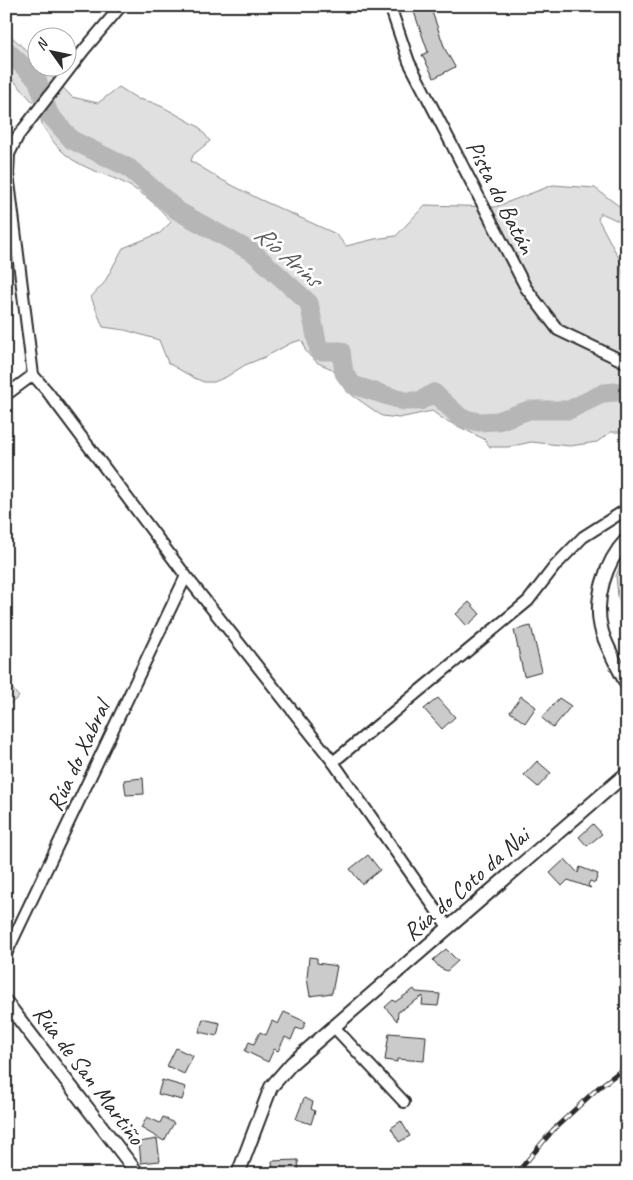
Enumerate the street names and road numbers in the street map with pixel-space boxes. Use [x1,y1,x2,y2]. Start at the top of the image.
street label: Pista do Batán [460,135,543,260]
street label: Rúa do Xabral [40,693,118,816]
street label: Rúa do Coto da Nai [397,819,537,947]
street label: Rúa de San Martiño [27,999,152,1152]

